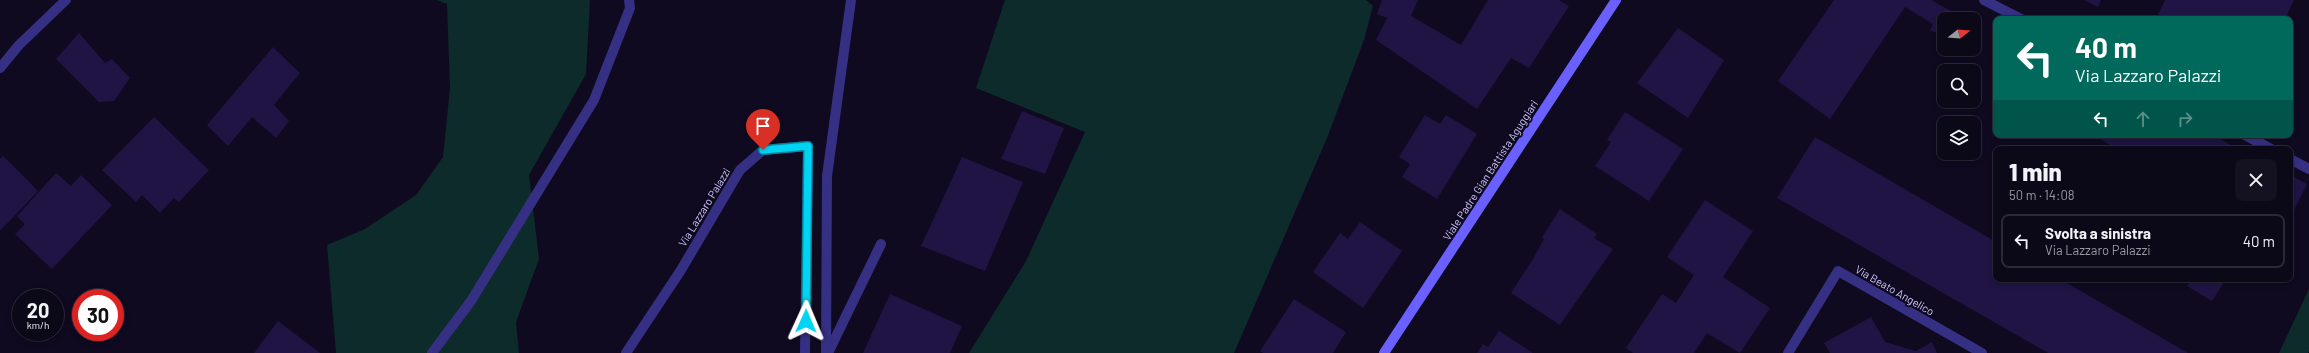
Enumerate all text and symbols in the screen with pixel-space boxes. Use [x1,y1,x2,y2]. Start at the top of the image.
north arrow [1937,12,1981,56]
map controls [1937,12,1981,160]
text: 40 m [2075,30,2137,64]
icon: left [2009,32,2061,84]
button: search [1937,64,1981,108]
text: Via Lazzaro Palazzi [2075,64,2221,86]
street label: Viale Padre Gian Battista Aguggiari [1440,97,1540,243]
icon: left [2090,108,2112,130]
icon: ahead [2132,108,2154,130]
icon: right [2174,108,2196,130]
pin [746,109,780,150]
icon: arrive [752,115,774,137]
button: layers [1937,116,1981,160]
text: 1 min [2009,157,2062,186]
button: close [2235,159,2277,201]
street label: Via Lazzaro Palazzi [675,165,733,249]
text: 50 m · 14:08 [2009,187,2075,203]
text: Svolta a sinistra [2045,224,2151,242]
icon: left [2011,230,2033,252]
text: 40 m [2243,232,2275,250]
text: Via Lazzaro Palazzi [2045,242,2151,258]
street label: Via Beato Angelico [1853,262,1937,318]
speed limit sign: 30 [72,289,124,341]
text: 20 [27,298,49,322]
position arrow [785,300,827,342]
text: km/h [27,319,49,331]

